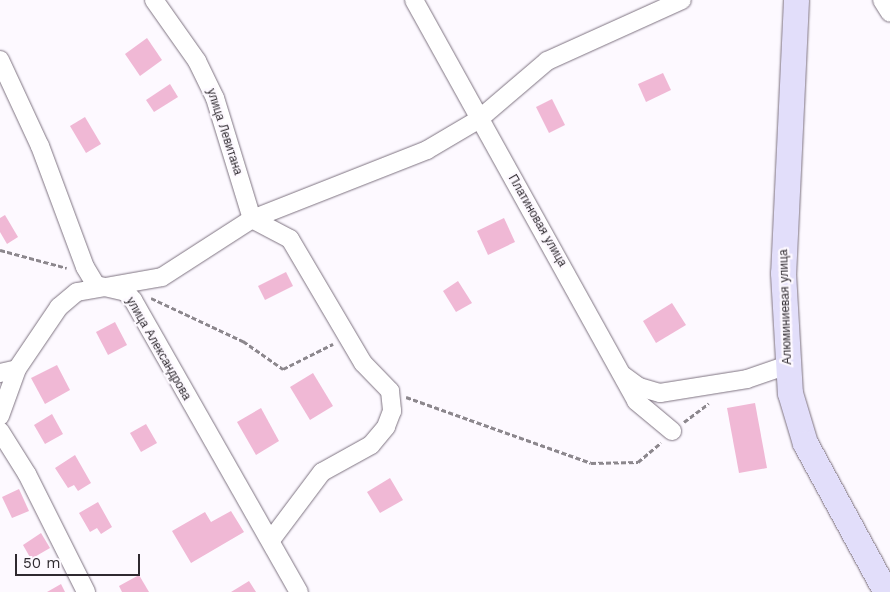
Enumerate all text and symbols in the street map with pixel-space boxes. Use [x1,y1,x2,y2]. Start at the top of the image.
street label: улица Левитана [203,87,245,177]
street label: Платиновая улица [505,172,569,270]
street label: Алюминиевая улица [777,249,795,365]
street label: улица Александрова [123,295,193,403]
scale bar [18,544,142,576]
text: 50 m [23,554,60,572]

